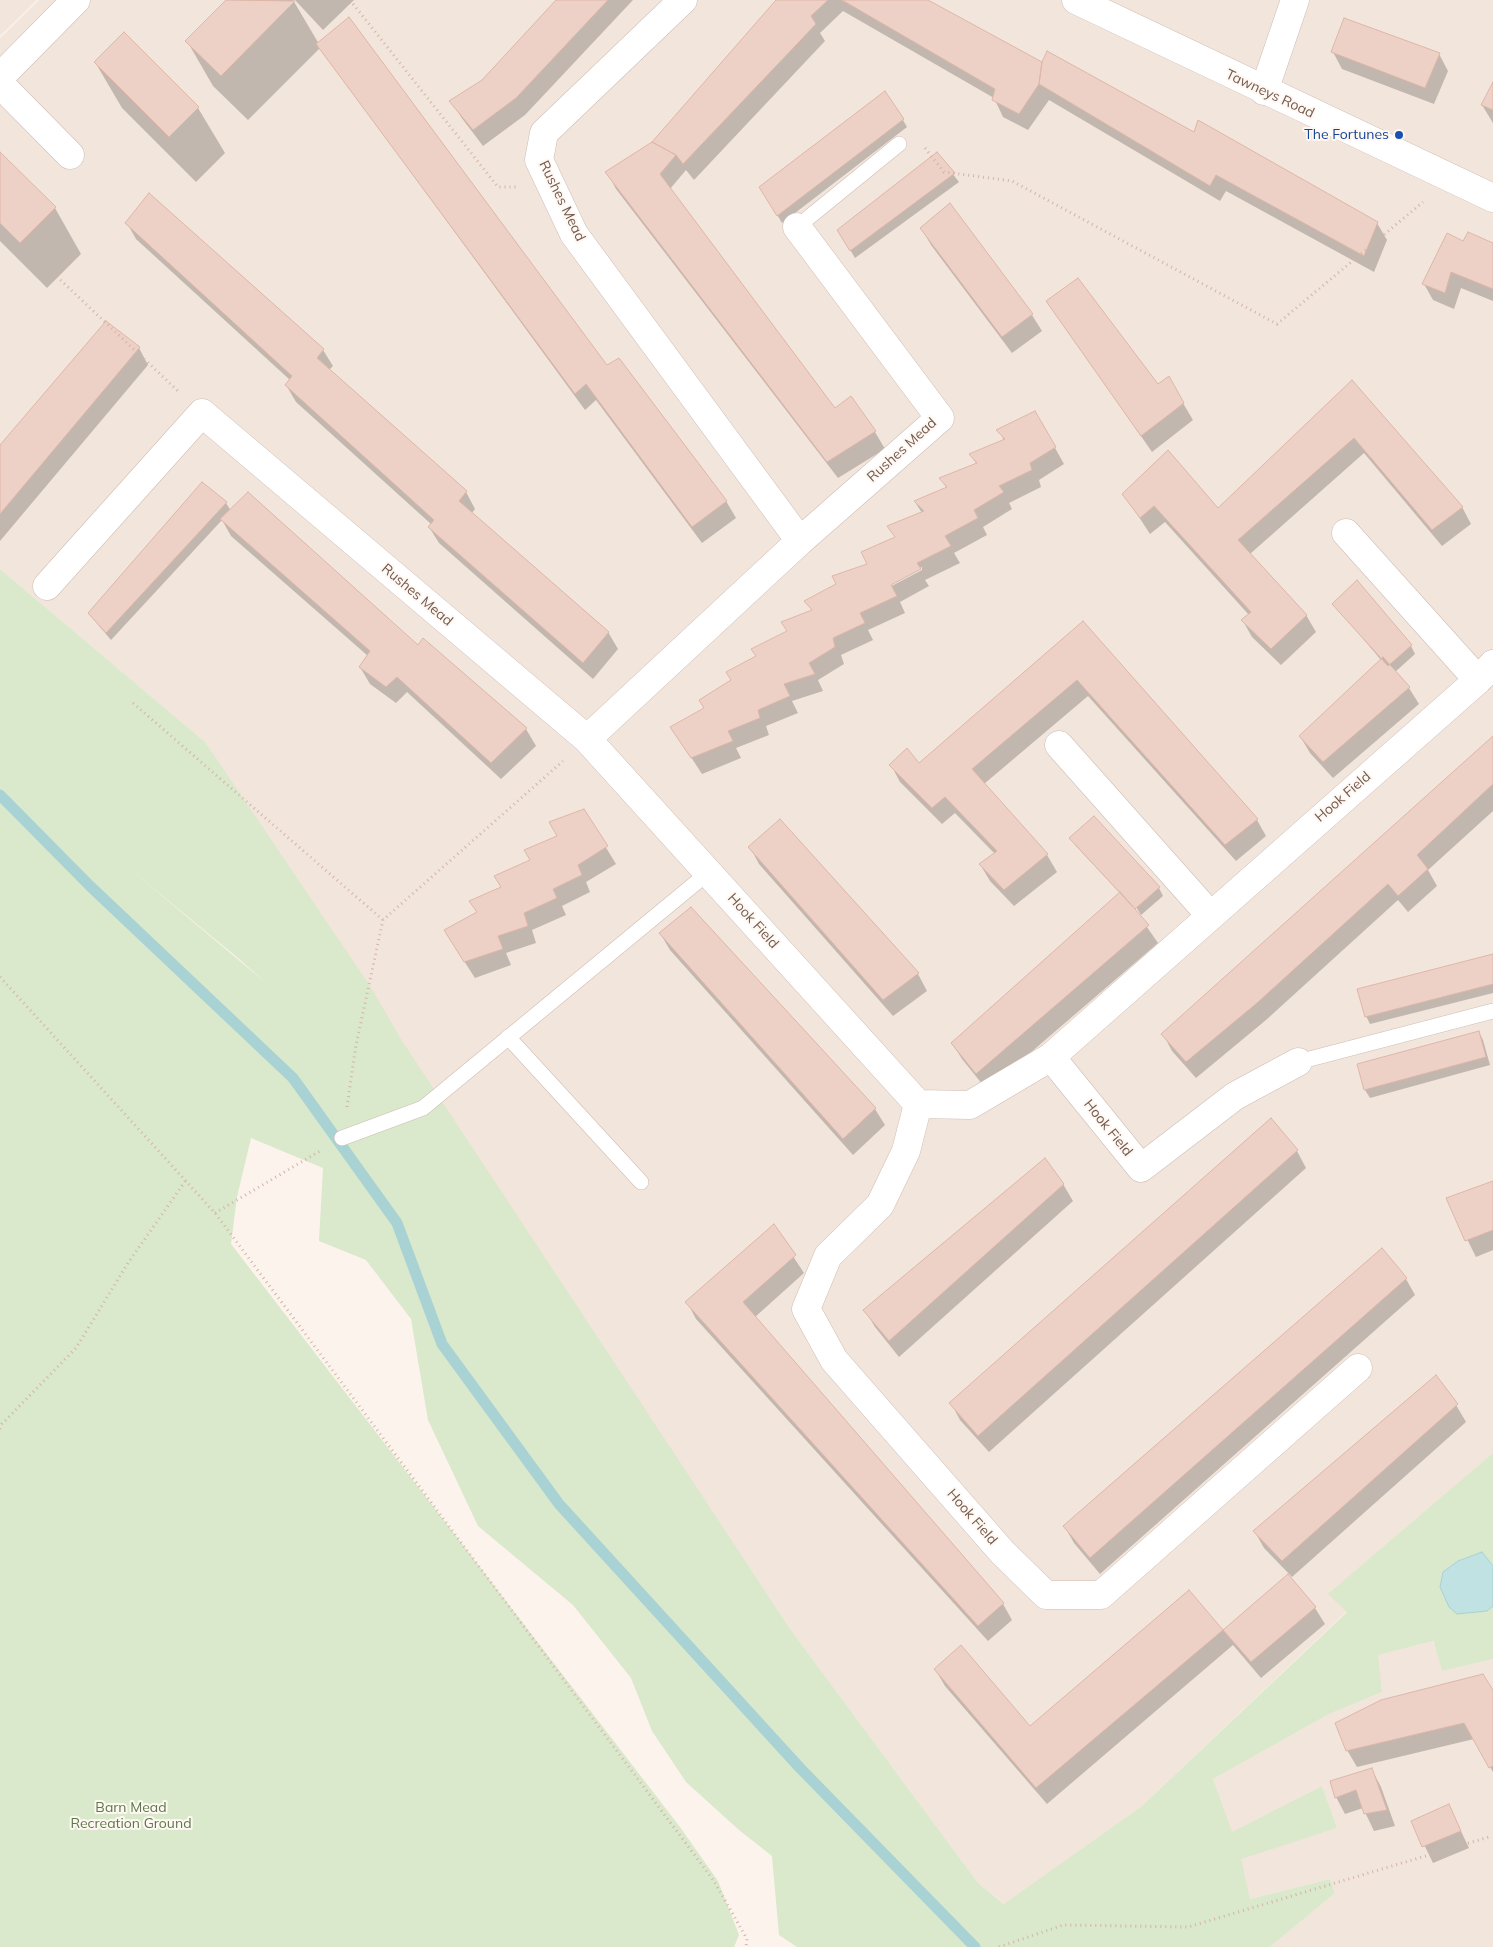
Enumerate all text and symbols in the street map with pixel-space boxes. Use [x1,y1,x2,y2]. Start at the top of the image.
street label: Tawneys Road [1223,66,1317,122]
place label: The Fortunes [1304,127,1389,143]
marker: The Fortunes [1393,129,1405,141]
street label: Rushes Mead [535,158,589,244]
street label: Rushes Mead [864,414,940,486]
street label: Rushes Mead [378,560,456,630]
street label: Hook Field [1312,768,1374,826]
street label: Hook Field [724,890,782,952]
street label: Hook Field [1080,1096,1136,1160]
street label: Hook Field [943,1486,1001,1548]
park label: Barn Mead Recreation Ground [70,1800,192,1832]

